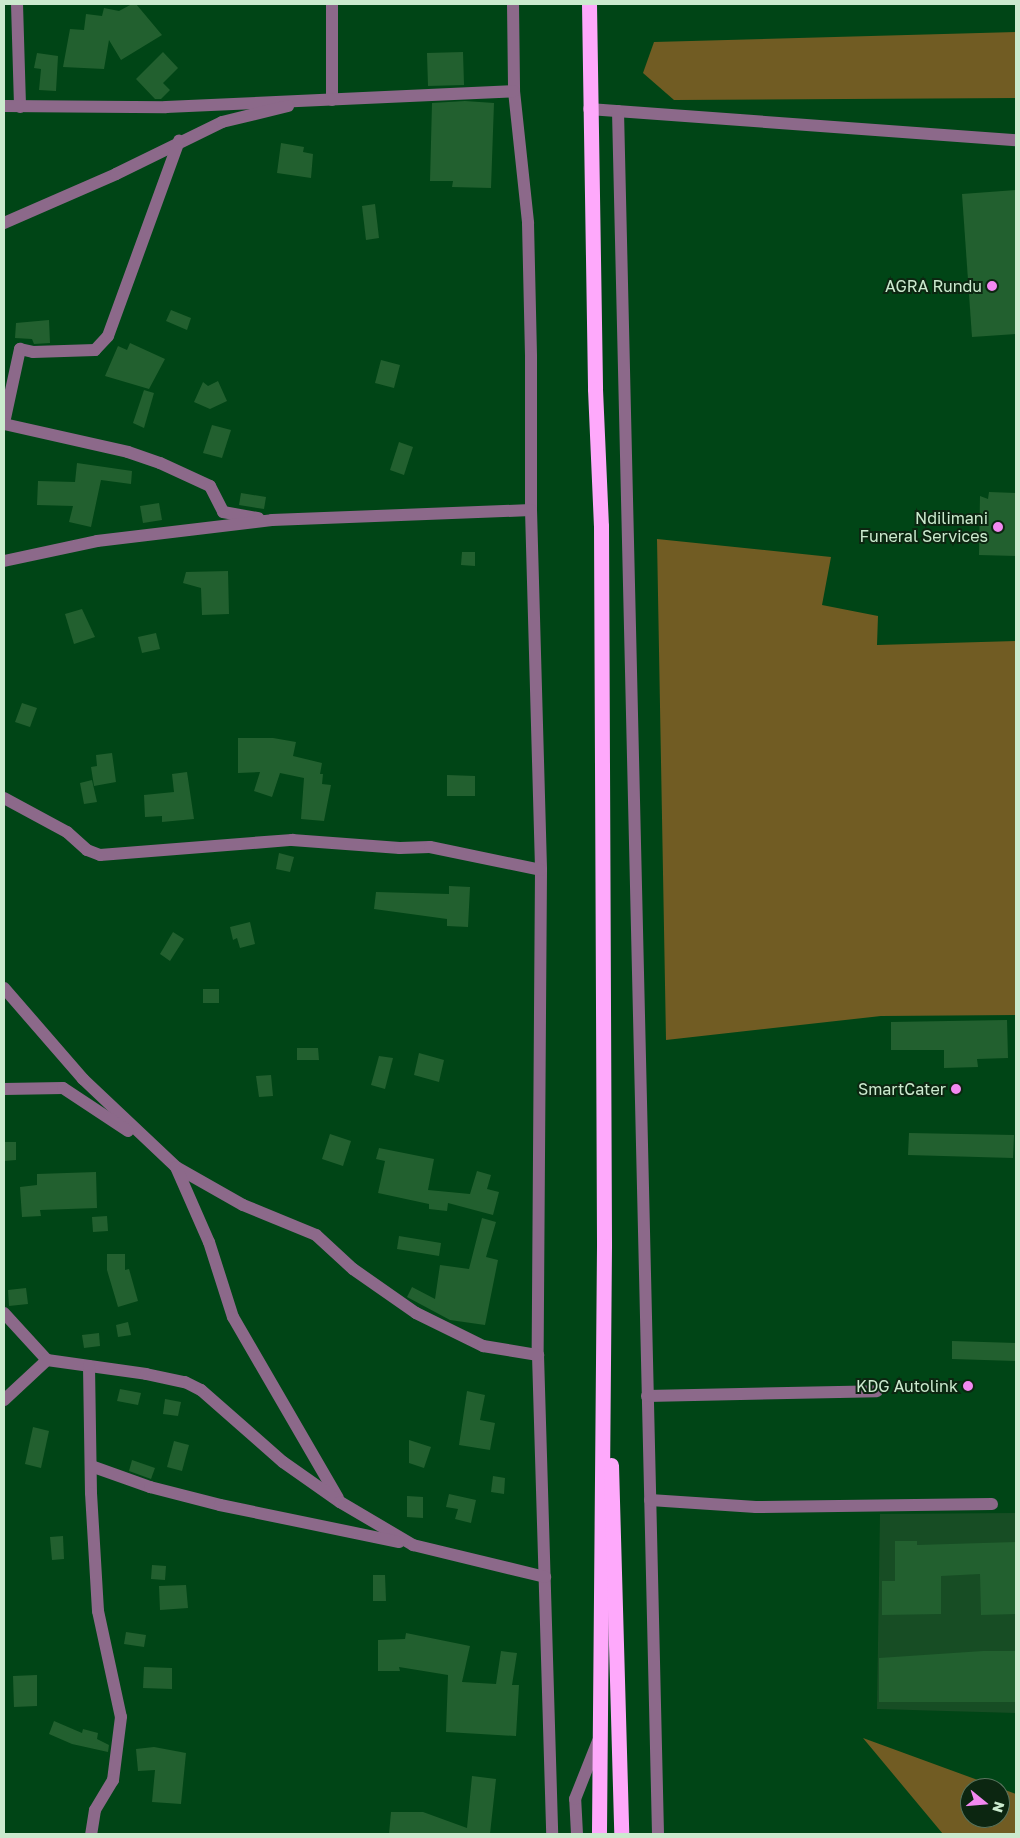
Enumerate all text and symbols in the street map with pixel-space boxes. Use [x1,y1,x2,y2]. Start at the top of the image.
place label: AGRA Rundu [885,276,982,296]
marker: AGRA Rundu [986,280,998,292]
place label: Ndilimani Funeral Services [859,508,988,546]
marker: Ndilimani Funeral Services [992,521,1004,533]
place label: SmartCater [858,1079,946,1099]
marker: SmartCater [950,1083,962,1095]
place label: KDG Autolink [856,1376,958,1396]
marker: KDG Autolink [962,1380,974,1392]
north arrow [960,1778,1010,1828]
text: N [989,1800,1009,1815]

